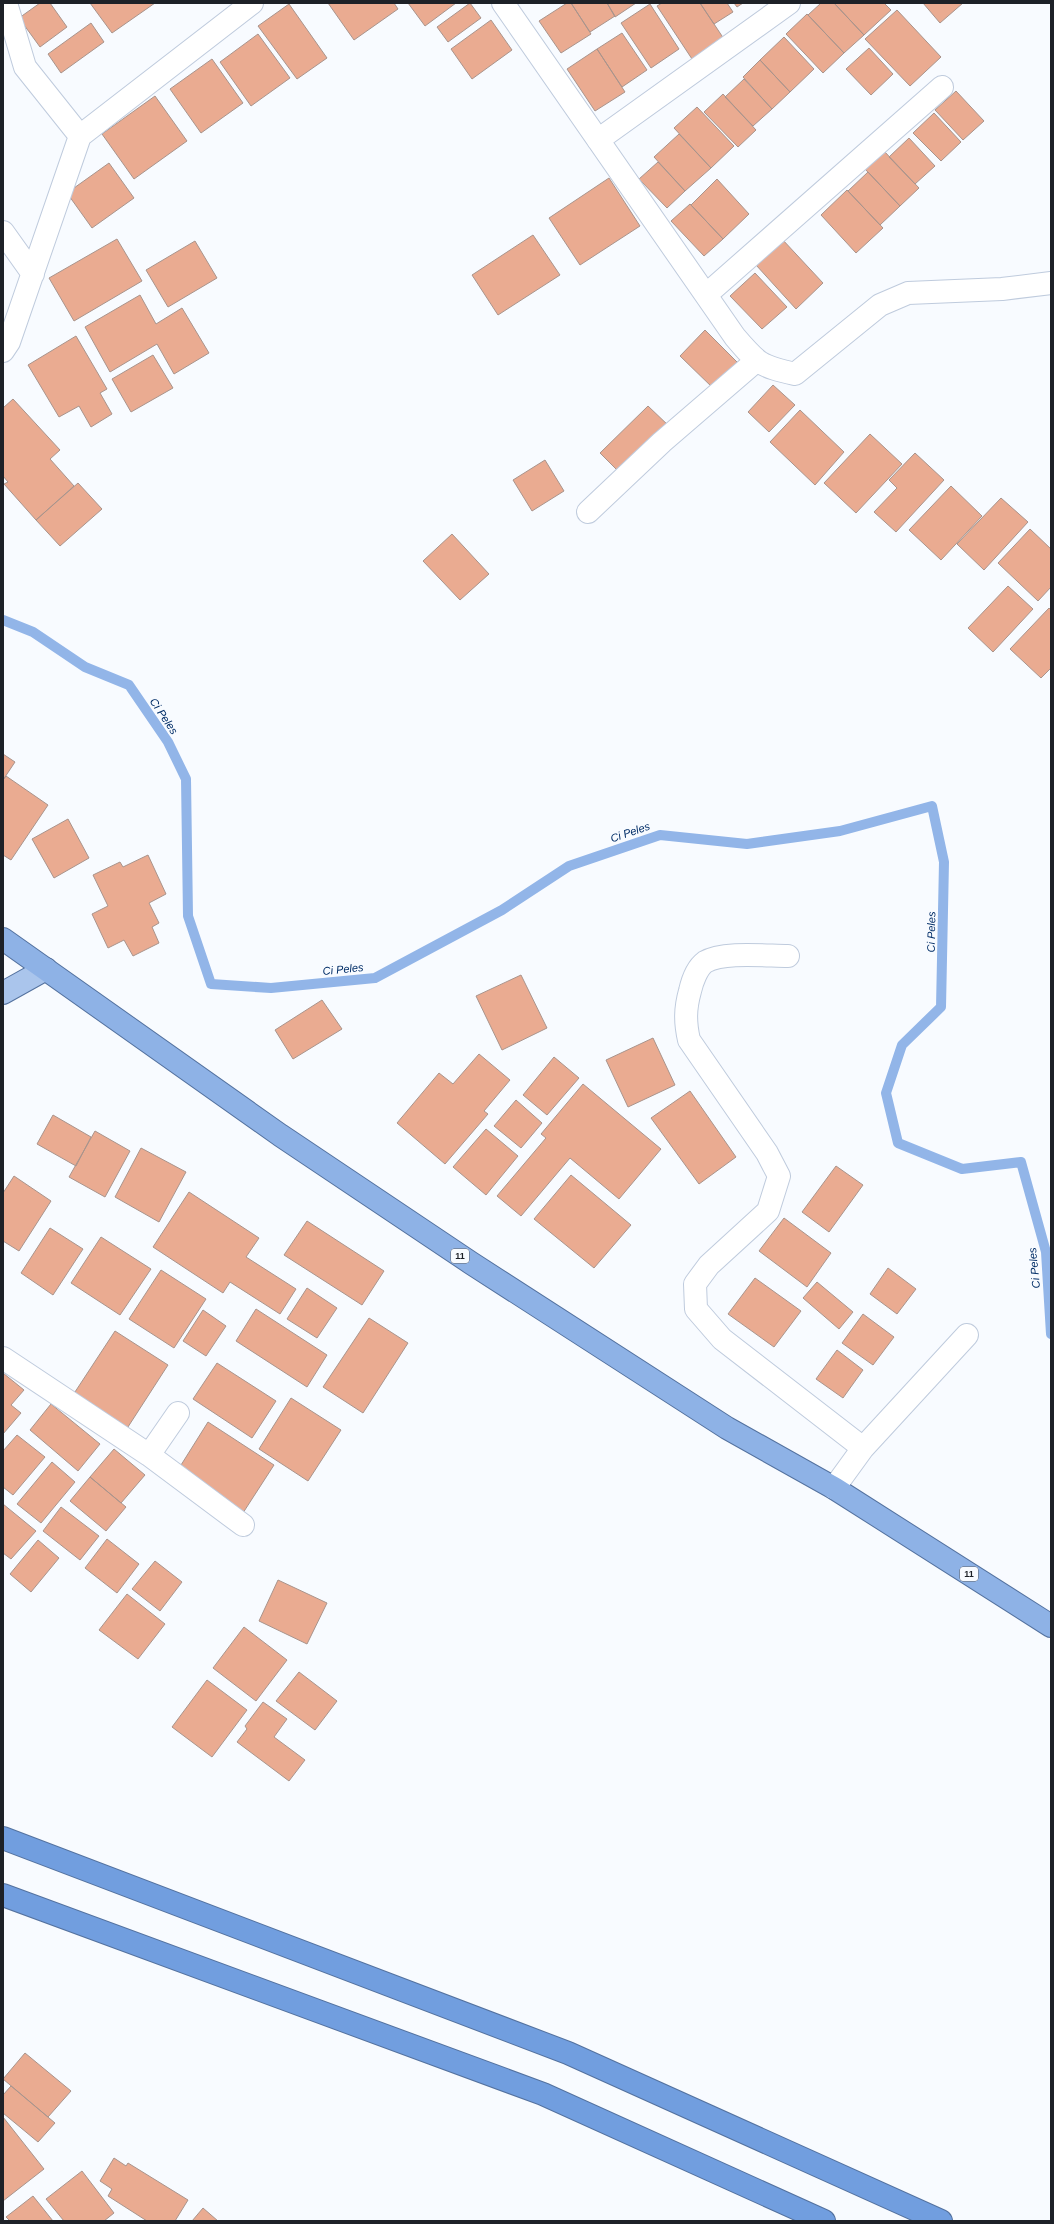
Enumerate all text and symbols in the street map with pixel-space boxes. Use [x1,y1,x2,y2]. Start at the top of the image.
water label: Ci Peles [148,696,181,737]
water label: Ci Peles [609,819,652,844]
water label: Ci Peles [925,911,937,953]
water label: Ci Peles [322,961,364,977]
water label: Ci Peles [1026,1247,1042,1289]
road number: 11 [451,1249,469,1263]
road number: 11 [960,1567,978,1581]

